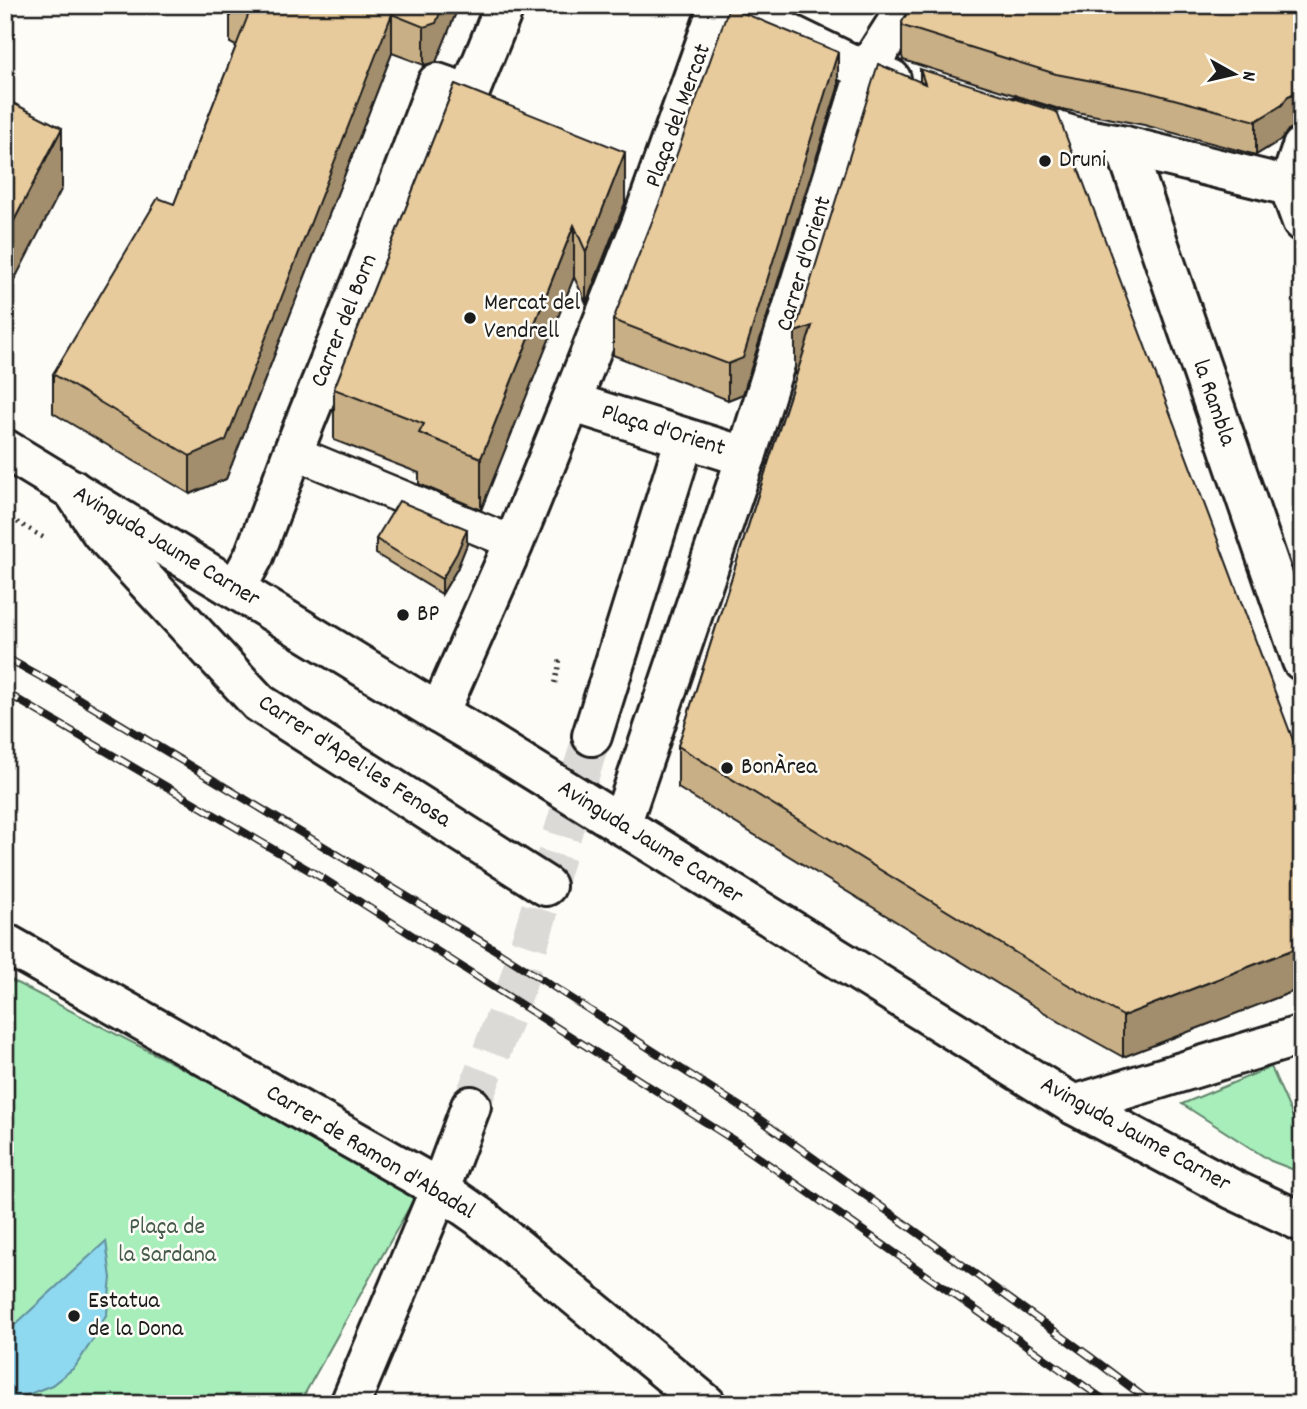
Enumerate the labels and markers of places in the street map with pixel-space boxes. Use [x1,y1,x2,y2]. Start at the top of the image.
place label: Druni [1059,144,1106,178]
marker: Druni [1037,153,1053,169]
place label: Mercat del Vendrell [484,287,581,349]
marker: Mercat del Vendrell [462,310,478,326]
place label: BP [417,598,439,632]
marker: BP [395,607,411,623]
place label: BonÀrea [741,751,818,785]
marker: BonÀrea [719,760,735,776]
place label: Estatua de la Dona [88,1285,184,1347]
marker: Estatua de la Dona [66,1308,82,1324]

